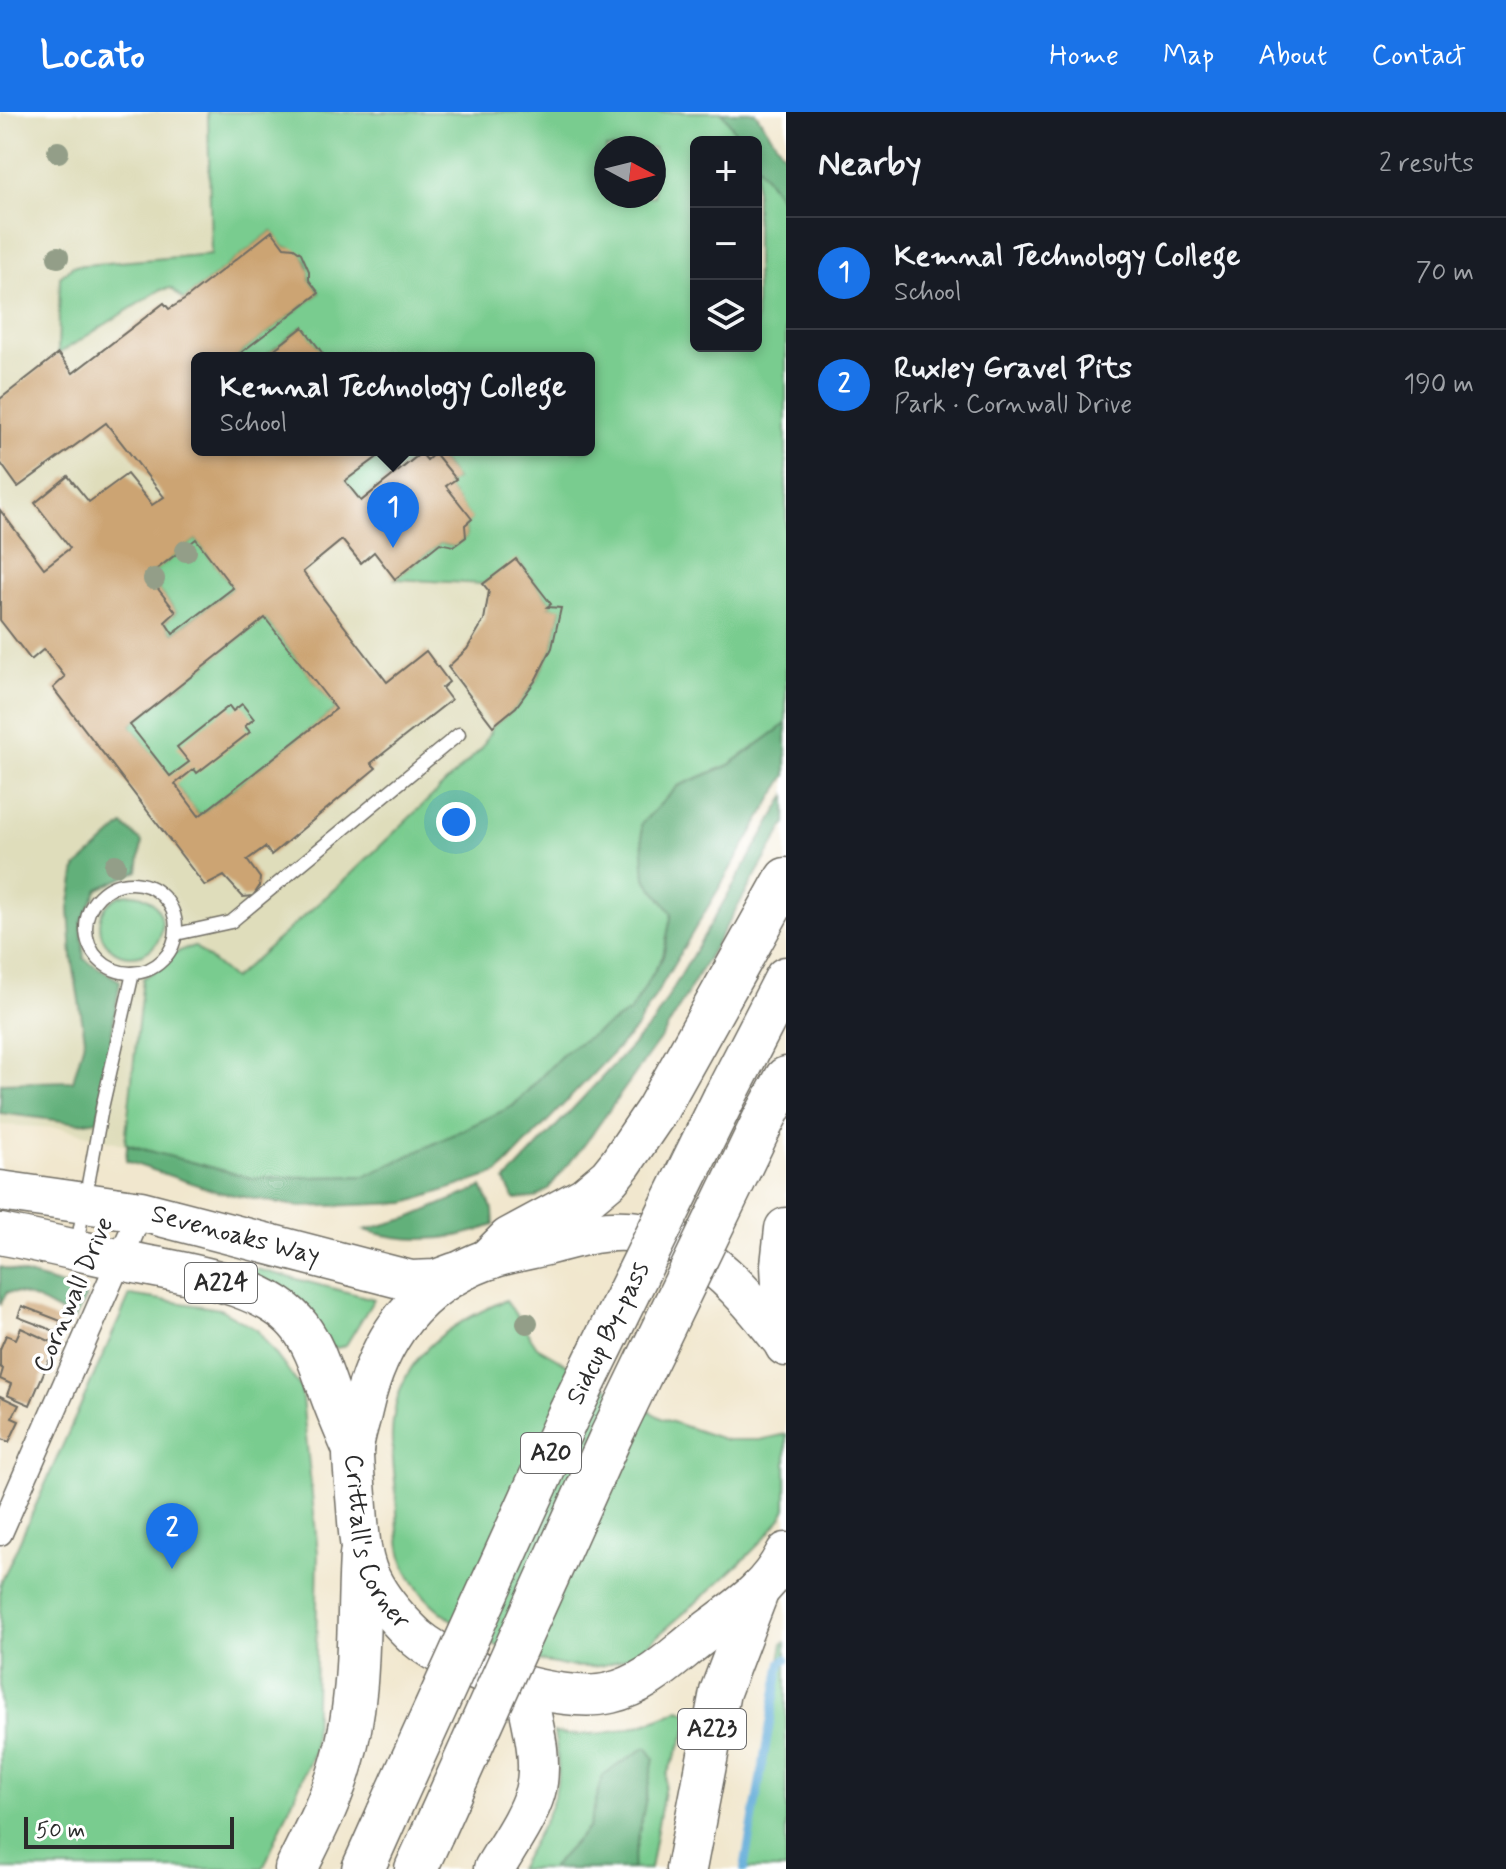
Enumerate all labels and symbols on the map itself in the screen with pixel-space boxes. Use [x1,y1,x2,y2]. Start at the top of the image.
north arrow [594,136,666,208]
pin: 1 [367,482,419,548]
your location [436,802,476,842]
street label: Sevenoaks Way [148,1197,323,1274]
street label: Cornwall Drive [26,1212,122,1378]
street label: Sidcup By-pass [559,1256,658,1411]
road number: A224 [185,1263,257,1303]
road number: A20 [521,1433,581,1473]
street label: Crittall's Corner [336,1453,417,1637]
pin: 2 [146,1503,198,1569]
road number: A223 [678,1709,746,1749]
scale bar [24,1813,234,1849]

